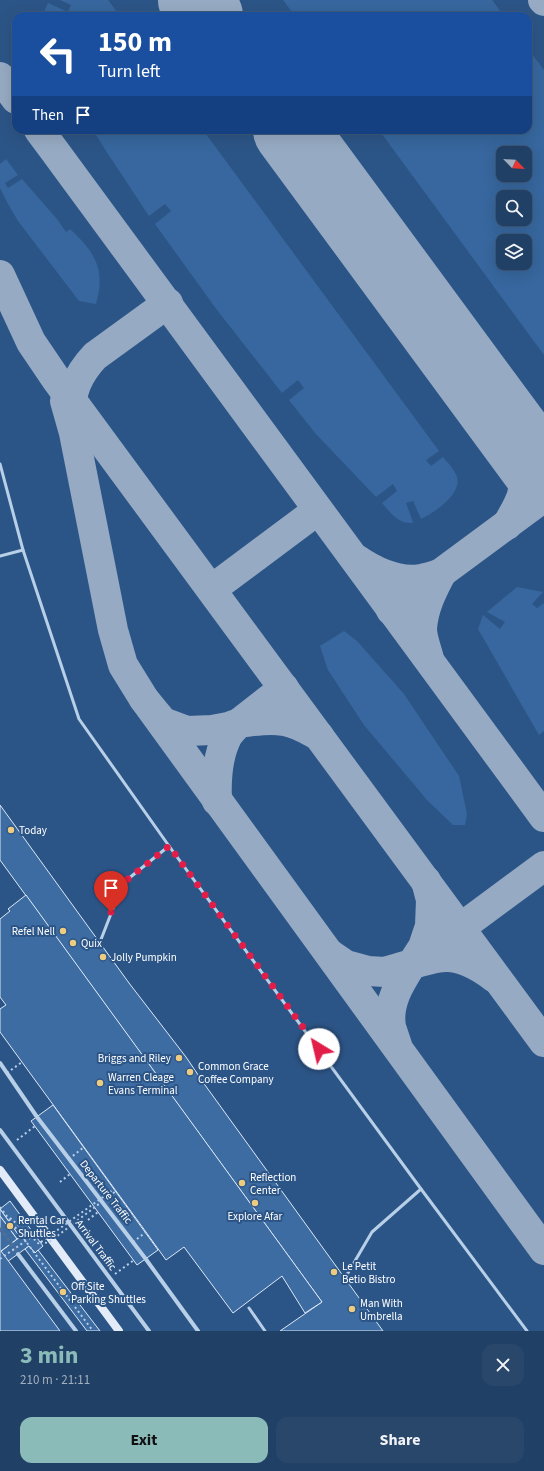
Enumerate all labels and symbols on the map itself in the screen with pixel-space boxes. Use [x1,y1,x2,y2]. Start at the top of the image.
north arrow [496,146,532,182]
place label: Today [19,823,47,838]
marker: Today [6,825,16,835]
pin [94,871,128,912]
place label: Refel Nell [12,924,55,939]
marker: Refel Nell [58,926,68,936]
place label: Quix [81,936,102,951]
marker: Quix [68,938,78,948]
place label: Jolly Pumpkin [111,950,177,965]
marker: Jolly Pumpkin [98,952,108,962]
position arrow [298,1028,340,1070]
place label: Briggs and Riley [98,1051,171,1066]
marker: Briggs and Riley [174,1053,184,1063]
place label: Common Grace Coffee Company [198,1059,274,1087]
marker: Common Grace Coffee Company [185,1067,195,1077]
place label: Warren Cleage Evans Terminal [108,1070,178,1098]
marker: Warren Cleage Evans Terminal [95,1078,105,1088]
street label: Departure Traffic [76,1157,136,1227]
place label: Reflection Center [250,1170,296,1198]
marker: Reflection Center [237,1178,247,1188]
marker: Explore Afar [250,1198,260,1208]
place label: Explore Afar [228,1209,283,1224]
place label: Rental Car Shuttles [18,1213,65,1241]
street label: Arrival Traffic [72,1216,120,1274]
marker: Rental Car Shuttles [5,1221,15,1231]
place label: Le Petit Betio Bistro [342,1259,395,1287]
marker: Le Petit Betio Bistro [329,1267,339,1277]
place label: Off Site Parking Shuttles [71,1279,146,1307]
marker: Off Site Parking Shuttles [58,1287,68,1297]
place label: Man With Umbrella [360,1296,403,1324]
marker: Man With Umbrella [347,1304,357,1314]

